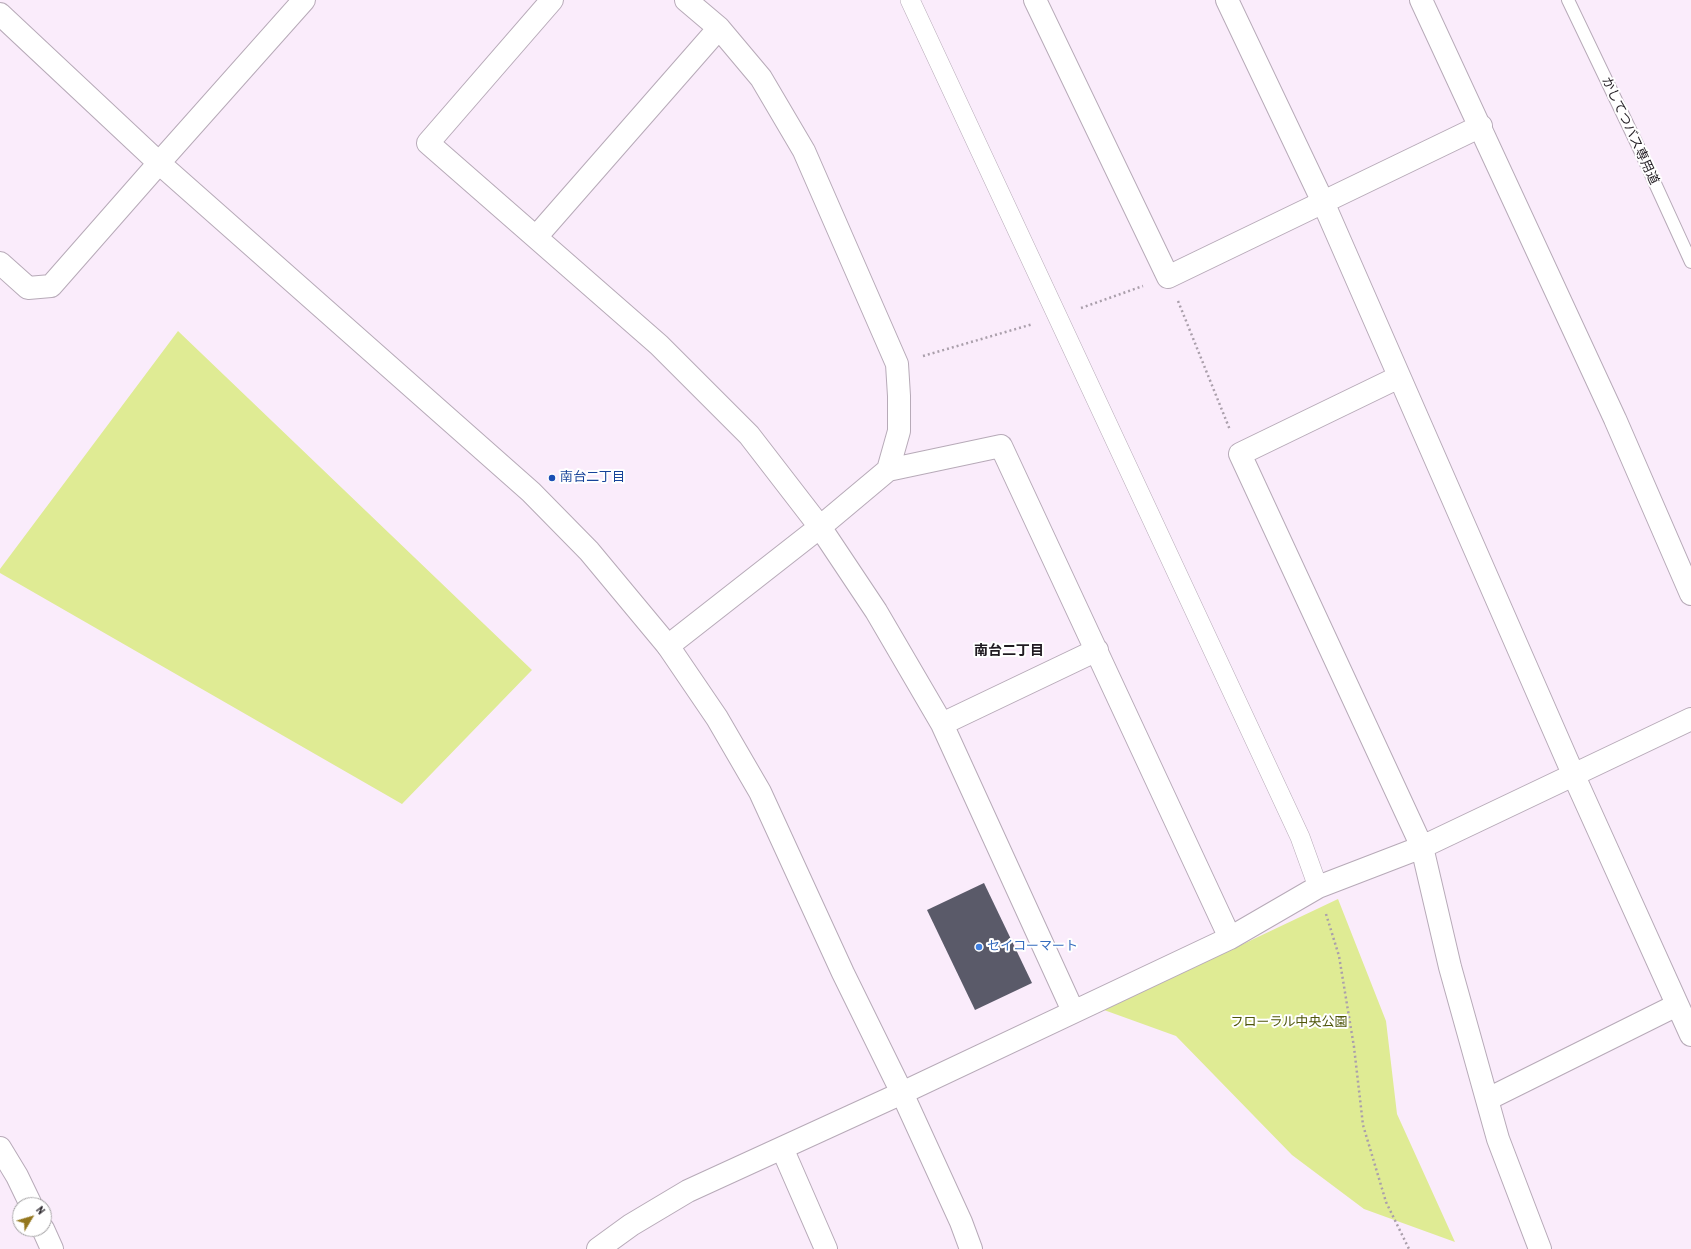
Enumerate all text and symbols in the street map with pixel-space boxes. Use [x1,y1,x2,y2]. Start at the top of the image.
street label: かしてつバス専用道 [1598,75,1662,187]
place label: 南台二丁目 [560,470,625,486]
marker: 南台二丁目 [547,473,557,483]
district label: 南台二丁目 [974,643,1044,659]
place label: セイコーマート [987,939,1078,955]
marker: セイコーマート [974,942,984,952]
park label: フローラル中央公園 [1231,1015,1347,1031]
north arrow [12,1197,52,1237]
text: N [33,1203,48,1217]

